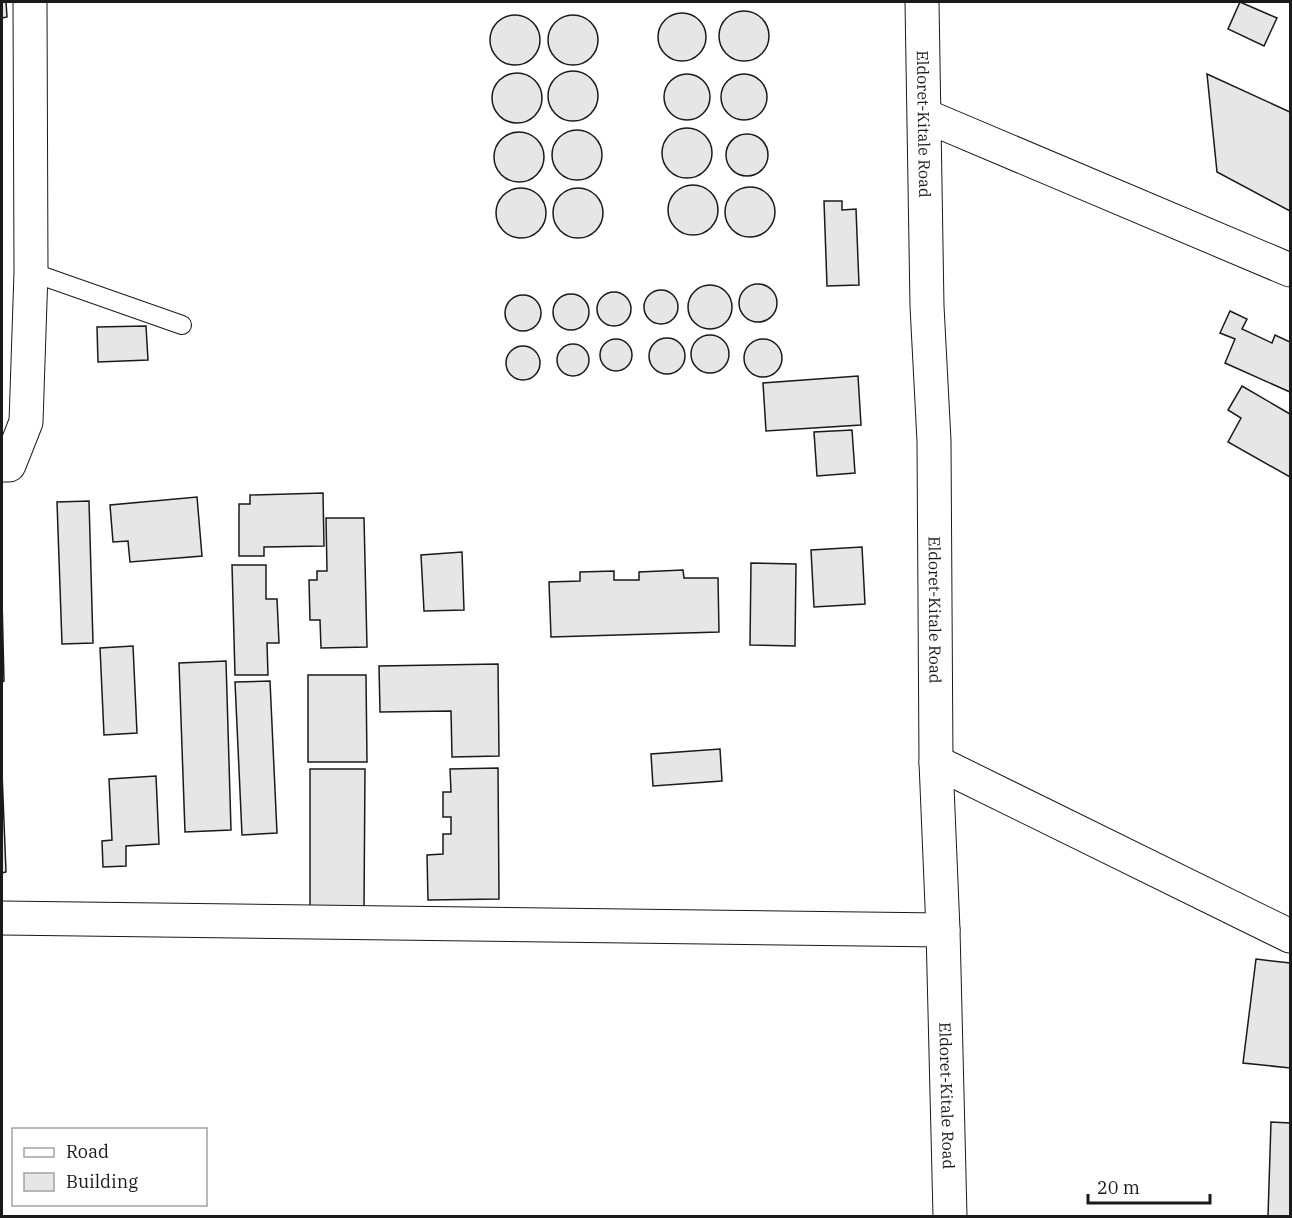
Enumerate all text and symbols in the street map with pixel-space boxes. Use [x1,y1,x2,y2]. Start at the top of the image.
street label: Eldoret-Kitale Road [913,50,935,198]
street label: Eldoret-Kitale Road [925,536,946,684]
street label: Eldoret-Kitale Road [935,1022,959,1170]
legend [12,1128,207,1206]
text: Road [66,1140,109,1163]
scale bar [1088,1167,1210,1205]
text: Building [66,1170,138,1193]
text: 20 m [1097,1176,1140,1199]

